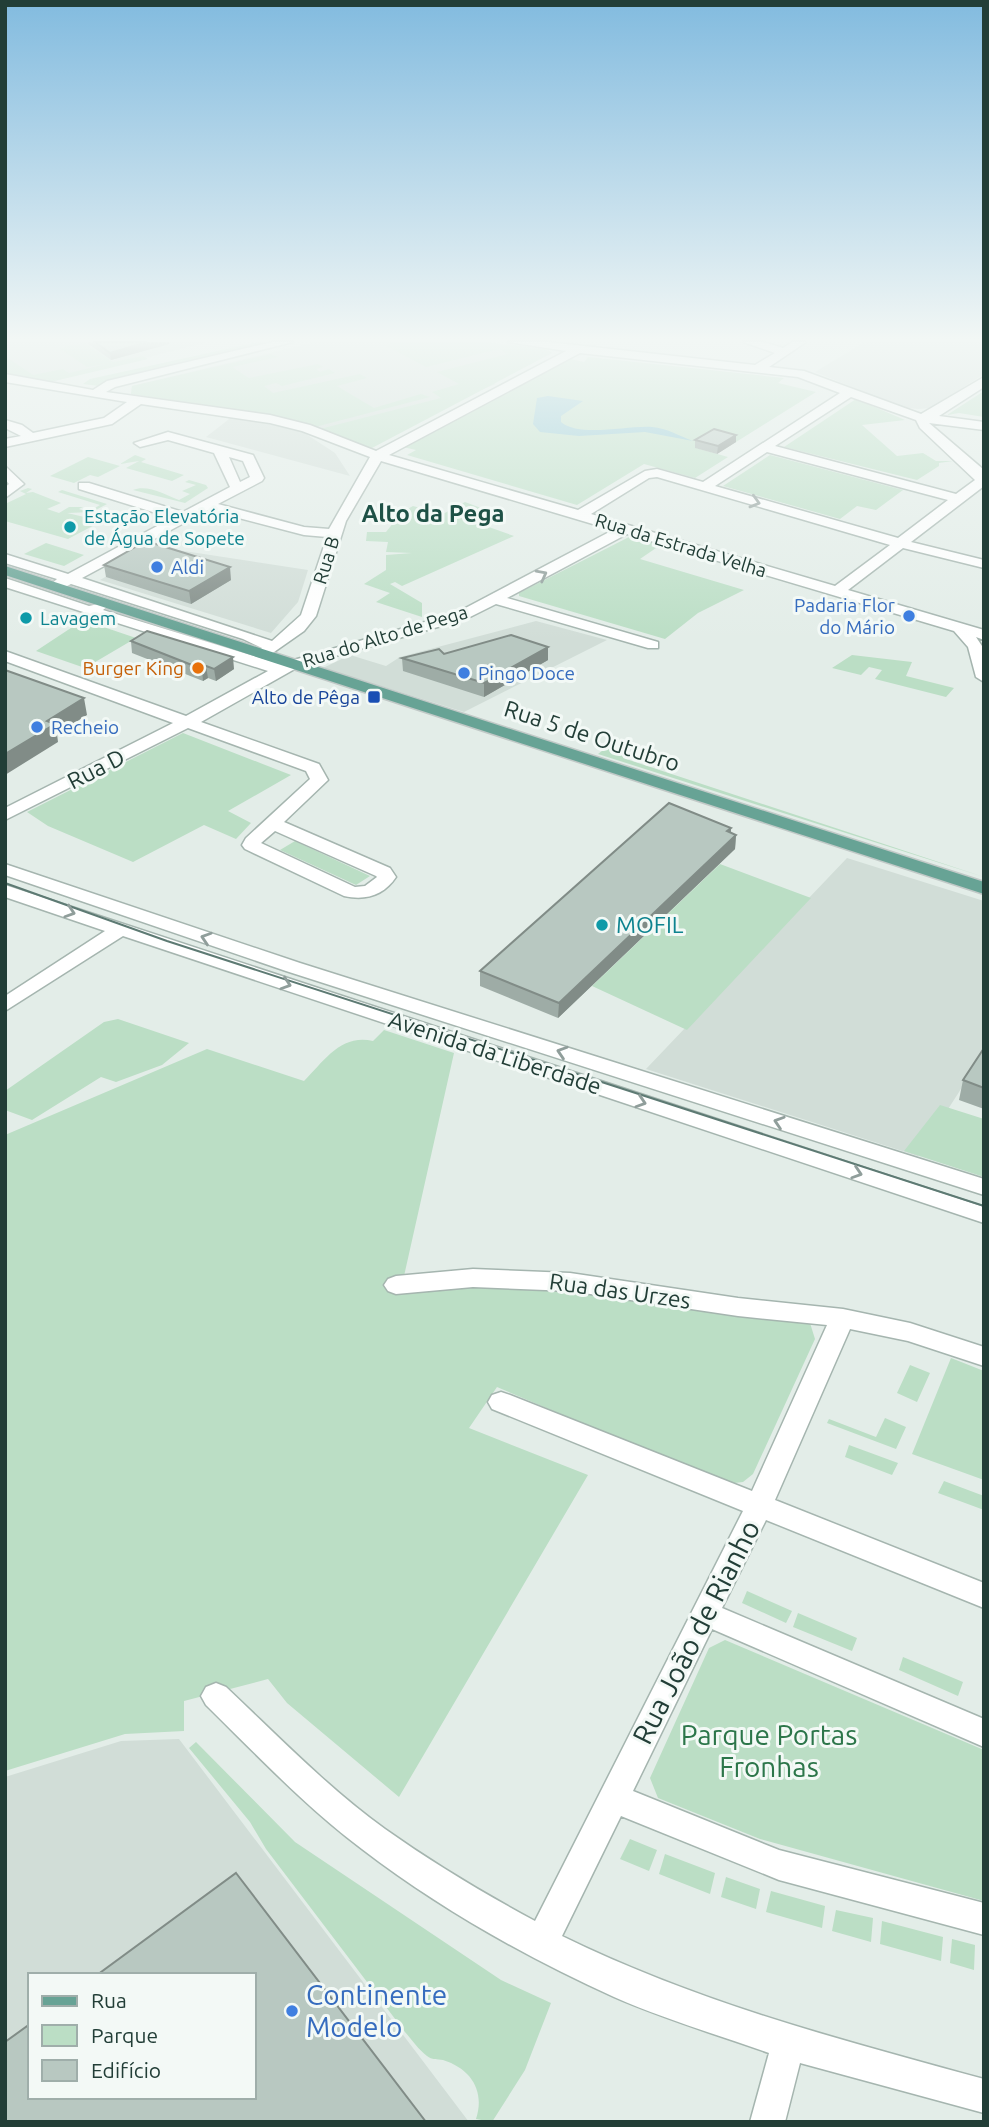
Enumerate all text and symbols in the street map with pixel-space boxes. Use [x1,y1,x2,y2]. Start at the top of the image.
one-way arrow [749,493,761,508]
district label: Alto da Pega [361,500,505,527]
place label: Estação Elevatória de Água de Sopete [84,505,245,549]
street label: Rua da Estrada Velha [593,508,769,582]
marker: Estação Elevatória de Água de Sopete [62,519,78,535]
street label: Rua B [308,533,344,587]
place label: Aldi [171,556,204,578]
marker: Aldi [149,559,165,575]
one-way arrow [534,569,547,583]
place label: Padaria Flor do Mário [794,594,895,638]
street label: Rua do Alto de Pega [300,600,470,672]
place label: Lavagem [40,607,116,629]
marker: Padaria Flor do Mário [901,608,917,624]
marker: Lavagem [18,610,34,626]
place label: Burger King [83,657,184,679]
marker: Burger King [190,660,206,676]
place label: Pingo Doce [478,662,575,684]
marker: Pingo Doce [456,665,472,681]
place label: Alto de Pêga [252,686,360,708]
marker: Alto de Pêga [366,689,382,705]
street label: Rua 5 de Outubro [501,695,683,776]
place label: Recheio [51,716,119,738]
marker: Recheio [29,719,45,735]
street label: Rua D [63,744,129,793]
one-way arrow [63,904,76,918]
place label: MOFIL [616,912,684,937]
marker: MOFIL [594,917,610,933]
one-way arrow [200,932,212,946]
one-way arrow [279,976,292,990]
street label: Avenida da Liberdade [386,1006,605,1099]
one-way arrow [556,1046,568,1061]
one-way arrow [635,1094,647,1108]
one-way arrow [773,1115,785,1130]
one-way arrow [851,1165,863,1179]
street label: Rua das Urzes [548,1268,692,1313]
street label: Rua João de Rianho [626,1515,765,1749]
park label: Parque Portas Fronhas [681,1719,857,1782]
legend [28,1973,256,2099]
place label: Continente Modelo [306,1979,447,2042]
text: Rua [91,1988,127,2012]
marker: Continente Modelo [284,2003,300,2019]
text: Parque [91,2023,158,2047]
text: Edifício [91,2058,161,2082]

